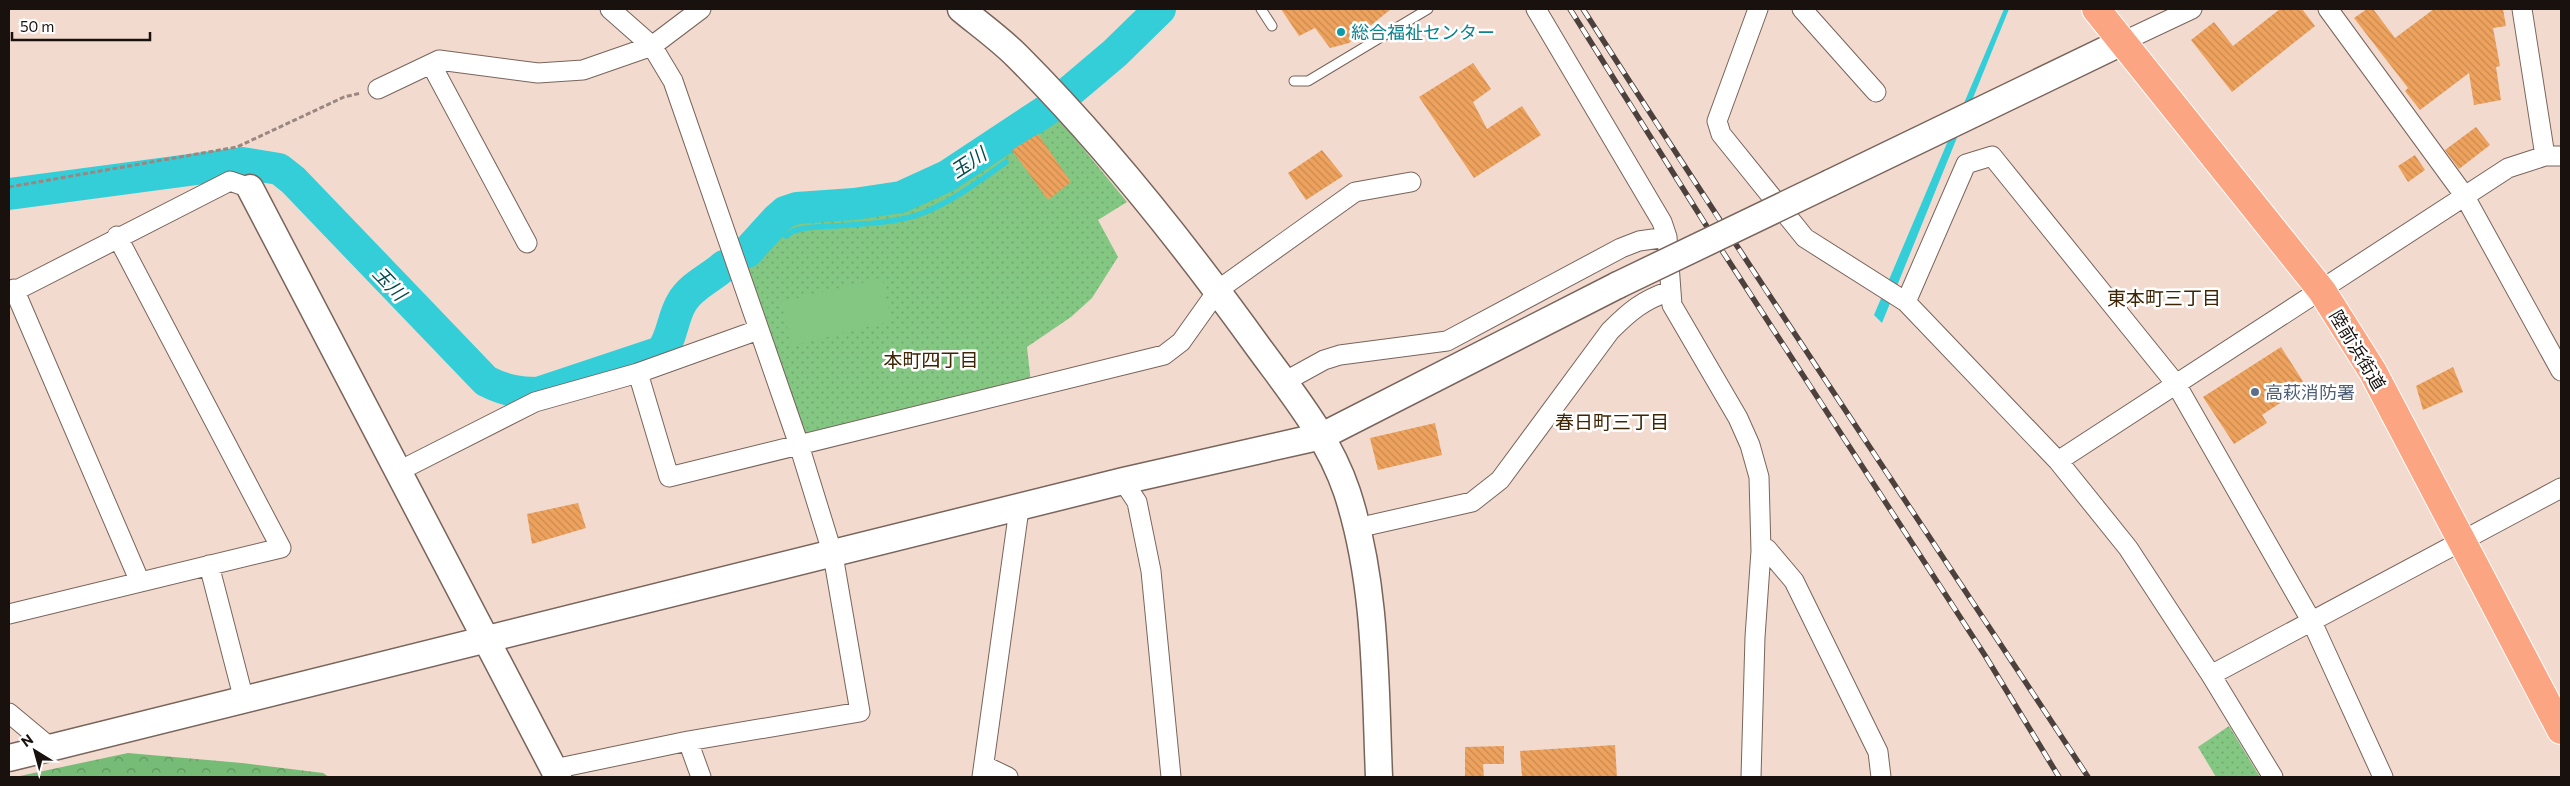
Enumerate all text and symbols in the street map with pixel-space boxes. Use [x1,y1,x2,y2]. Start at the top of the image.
scale bar [12,10,150,42]
text: 50 m [20,17,54,35]
place label: 総合福祉センター [1351,21,1495,43]
marker: 総合福祉センター [1335,26,1347,38]
water label: 玉川 [946,141,992,182]
water label: 玉川 [369,261,413,306]
district label: 東本町三丁目 [2107,286,2221,309]
street label: 陸前浜街道 [2325,306,2391,394]
district label: 本町四丁目 [883,348,979,371]
place label: 高萩消防署 [2265,381,2355,403]
marker: 高萩消防署 [2249,386,2261,398]
district label: 春日町三丁目 [1555,410,1669,433]
north arrow [10,726,60,776]
text: N [18,730,36,750]

